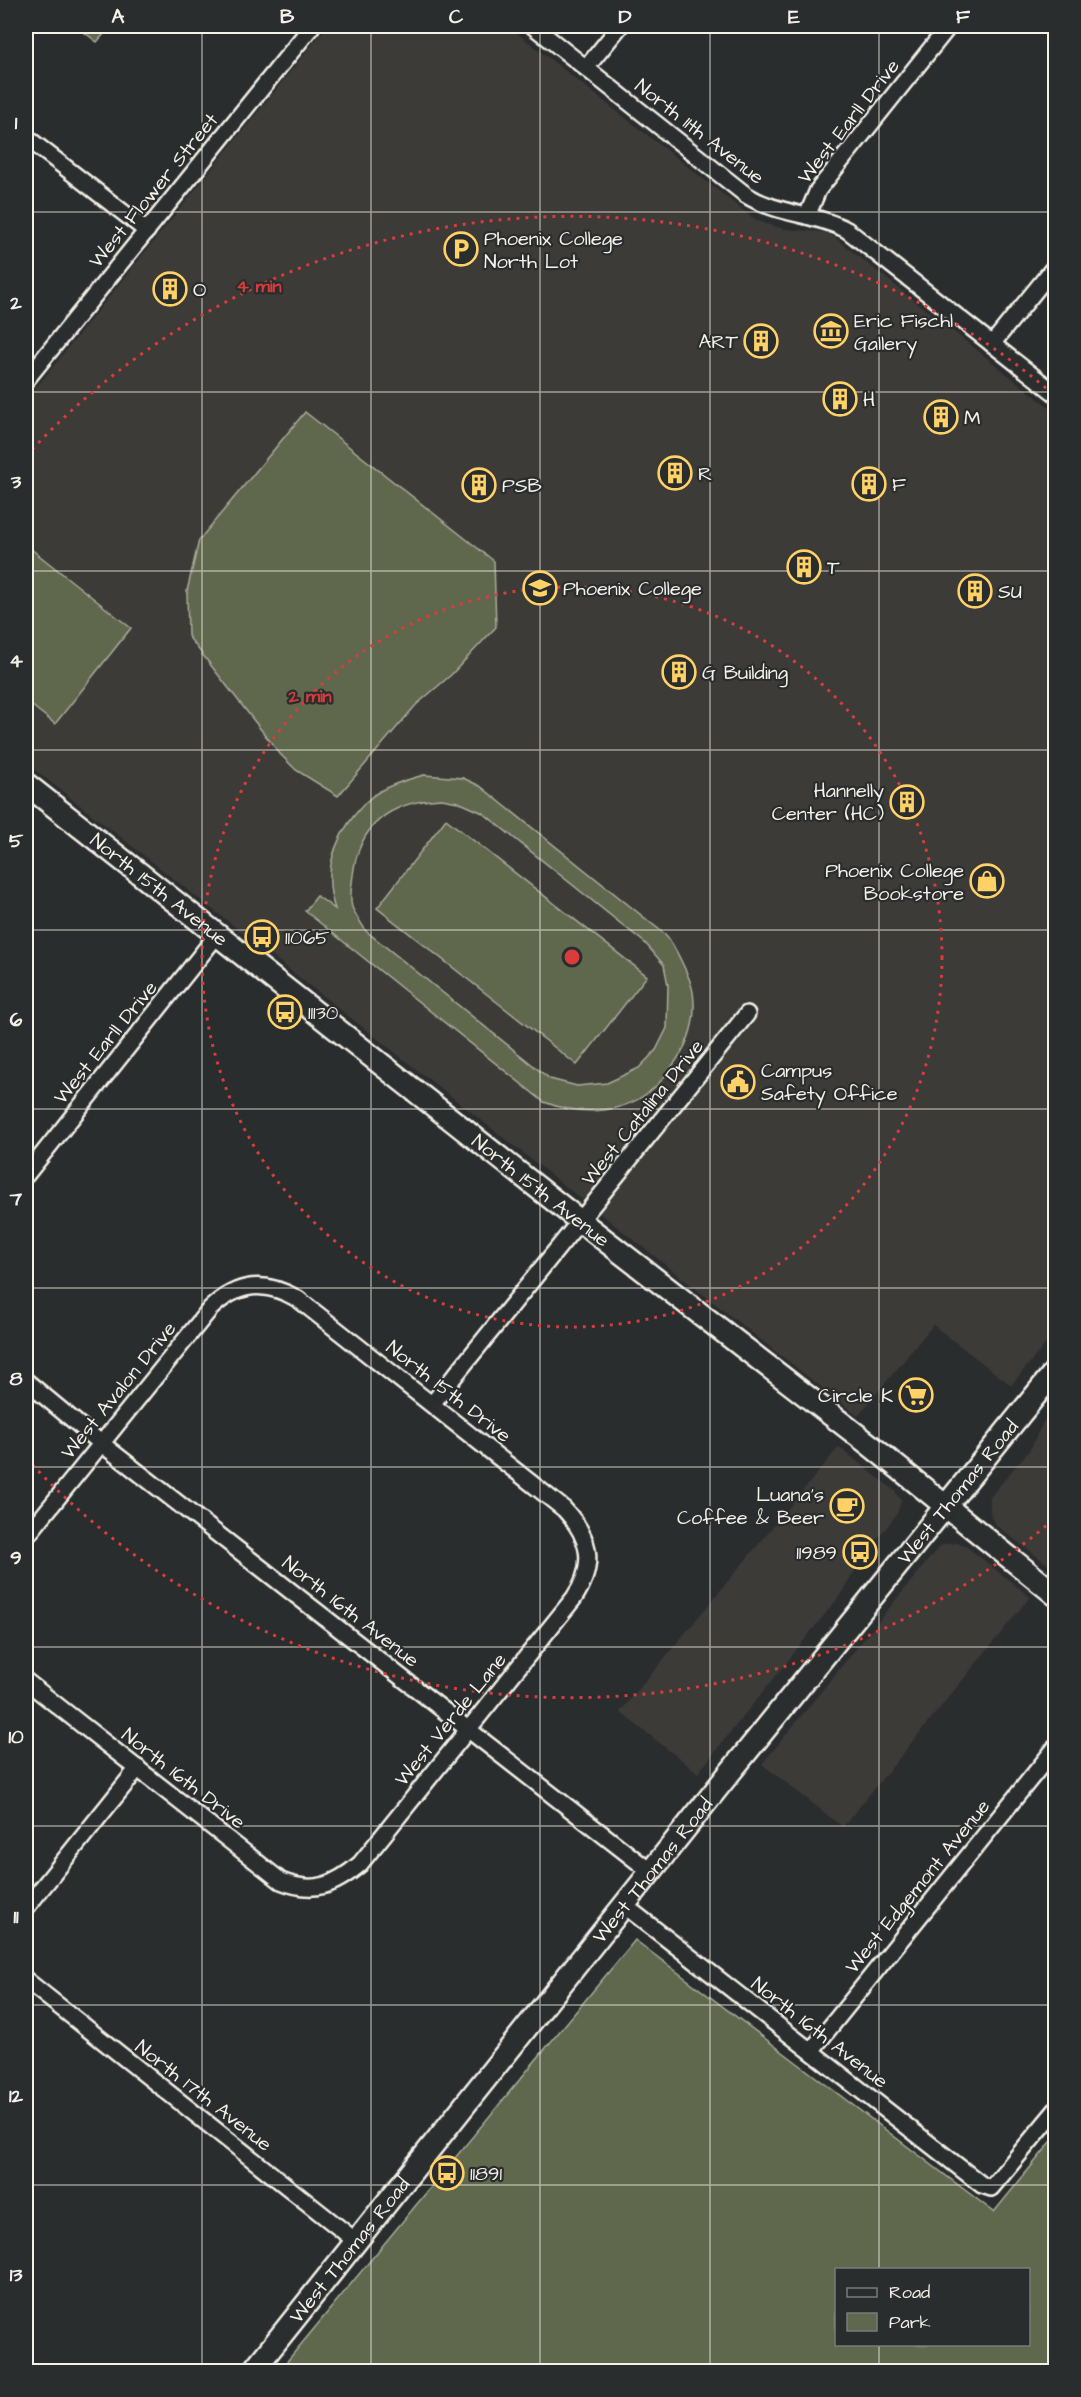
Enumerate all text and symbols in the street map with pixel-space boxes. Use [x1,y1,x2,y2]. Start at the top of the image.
text: A [112,3,125,31]
text: B [280,3,295,31]
text: C [449,3,464,31]
text: D [619,3,632,31]
text: E [788,3,800,31]
text: F [956,3,971,31]
street label: West Earll Drive [791,53,907,190]
street label: North 11th Avenue [629,72,770,191]
street label: West Flower Street [83,107,225,274]
text: 1 [15,109,18,137]
place label: Phoenix College North Lot [484,225,623,276]
parking icon: Phoenix College North Lot [443,231,479,267]
building icon: O [152,271,188,307]
text: 4 min [236,274,282,299]
place label: O [193,276,206,304]
text: 2 [9,289,22,317]
place label: Eric Fischl Gallery [854,307,953,359]
museum icon: Eric Fischl Gallery [813,313,849,349]
building icon: ART [743,323,779,359]
place label: ART [698,328,739,356]
building icon: H [822,381,858,417]
place label: H [863,386,875,414]
building icon: M [923,399,959,435]
place label: M [964,404,981,432]
building icon: R [657,455,693,491]
place label: R [698,460,712,488]
building icon: F [851,466,887,502]
building icon: PSB [461,467,497,503]
text: 3 [10,468,22,496]
place label: F [892,471,906,499]
place label: PSB [502,472,542,500]
building icon: T [786,549,822,585]
place label: T [827,554,840,582]
school or university icon: Phoenix College [522,570,558,606]
building icon: SU [957,573,993,609]
place label: Phoenix College [563,575,702,604]
place label: SU [998,578,1022,606]
text: 4 [9,647,23,675]
building icon: G Building [661,654,697,690]
place label: G Building [702,659,788,688]
text: 2 min [287,684,332,709]
place label: Hannelly Center (HC) [772,777,884,828]
building icon: Hannelly Center (HC) [889,784,925,820]
text: 5 [9,827,24,855]
street label: North 15th Avenue [84,827,234,953]
place label: Phoenix College Bookstore [825,857,964,908]
shop icon: Phoenix College Bookstore [969,863,1005,899]
bus stop icon: 11065 [244,919,280,955]
place label: 11065 [285,924,329,952]
centre of rings [562,947,582,967]
street label: West Earll Drive [47,975,164,1110]
bus stop icon: 11130 [267,994,303,1030]
place label: 11130 [308,999,339,1027]
text: 6 [10,1006,23,1034]
street label: West Catalina Drive [575,1033,711,1192]
place label: Campus Safety Office [761,1057,898,1109]
public building icon: Campus Safety Office [720,1064,756,1100]
street label: North 15th Avenue [466,1128,616,1254]
text: 7 [9,1185,23,1213]
street label: West Avalon Drive [54,1316,183,1465]
street label: North 15th Drive [380,1334,517,1450]
text: 8 [10,1365,23,1393]
supermarket icon: Circle K [898,1377,934,1413]
place label: Circle K [818,1382,893,1410]
street label: West Thomas Road [891,1414,1025,1571]
place label: Luana's Coffee & Beer [677,1481,824,1532]
cafe icon: Luana's Coffee & Beer [829,1488,865,1524]
bus stop icon: 11989 [842,1534,878,1570]
place label: 11989 [796,1539,837,1567]
text: 9 [10,1544,22,1572]
street label: North 16th Avenue [276,1549,425,1674]
street label: West Verde Lane [388,1647,513,1792]
street label: North 16th Drive [116,1722,251,1836]
text: 10 [8,1723,24,1751]
street label: West Thomas Road [586,1792,720,1949]
street label: West Edgemont Avenue [839,1793,998,1980]
text: 11 [13,1903,19,1931]
street label: North 16th Avenue [745,1970,894,2095]
street label: North 17th Avenue [129,2033,278,2158]
text: 12 [9,2082,24,2110]
bus stop icon: 11891 [429,2155,465,2191]
place label: 11891 [470,2160,502,2188]
street label: West Thomas Road [283,2172,417,2329]
text: 13 [10,2261,23,2289]
legend [835,2268,1030,2346]
text: Road [889,2280,930,2305]
text: Park [889,2310,931,2335]

